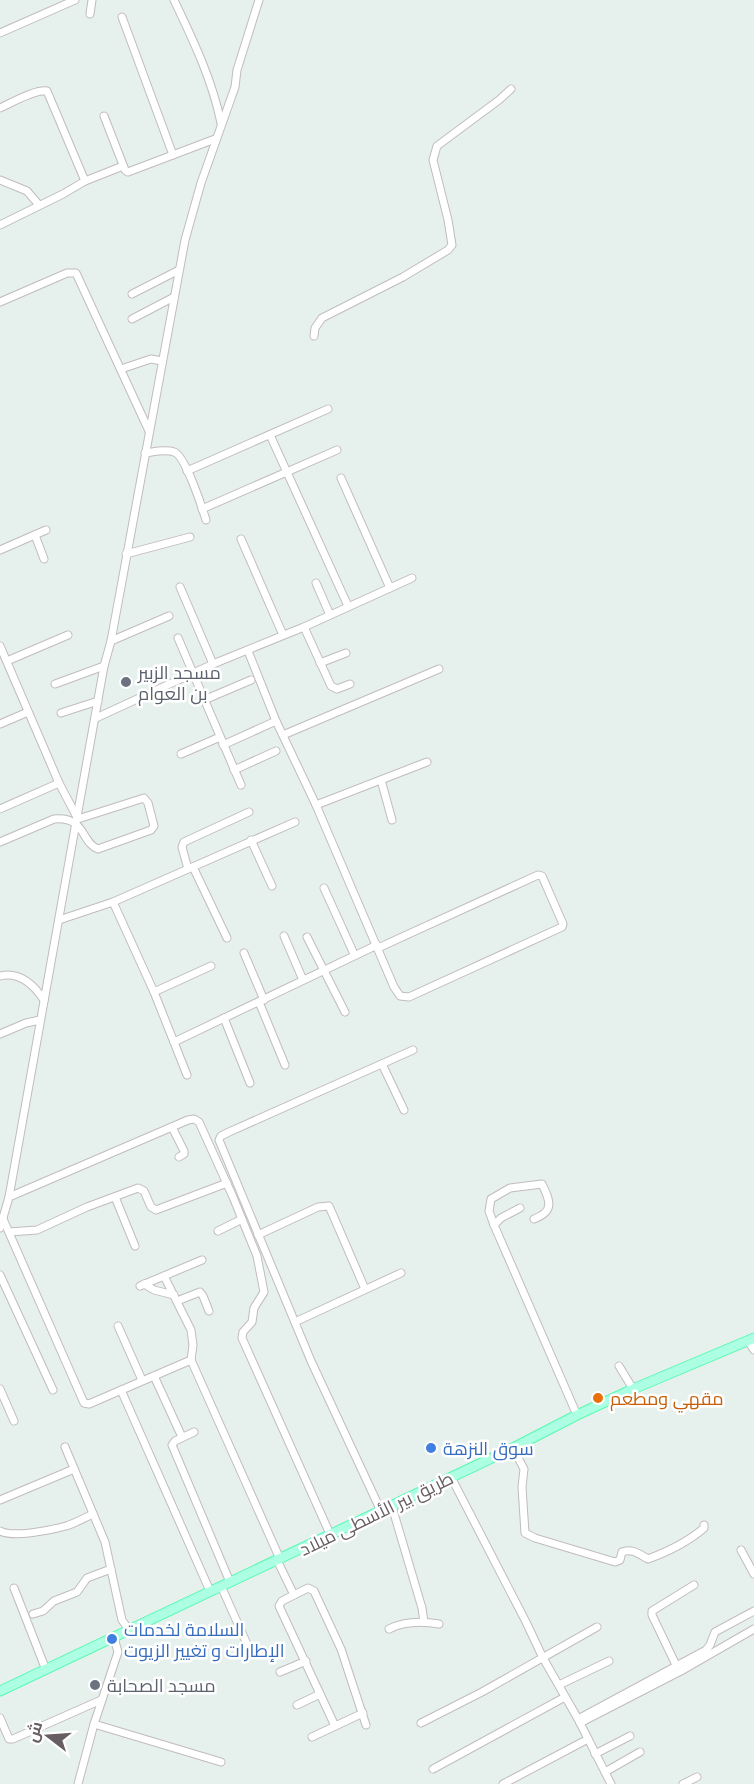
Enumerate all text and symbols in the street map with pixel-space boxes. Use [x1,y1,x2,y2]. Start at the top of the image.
place label: مسجد الزبير بن العوام [137,661,221,706]
marker: مسجد الزبير بن العوام [119,675,133,689]
place label: مقهي ومطعم [610,1387,724,1413]
marker: مقهي ومطعم [591,1391,605,1405]
place label: سوق النزهة [443,1437,534,1461]
marker: سوق النزهة [424,1441,438,1455]
street label: طريق بير الأسطى ميلاد [295,1466,457,1562]
place label: السلامة لخدمات الإطارات و تغيير الزيوت [124,1618,285,1662]
marker: السلامة لخدمات الإطارات و تغيير الزيوت [105,1632,119,1646]
place label: مسجد الصحابة [107,1674,216,1696]
marker: مسجد الصحابة [88,1678,102,1692]
north arrow [18,1706,78,1766]
text: ش [21,1719,46,1744]

